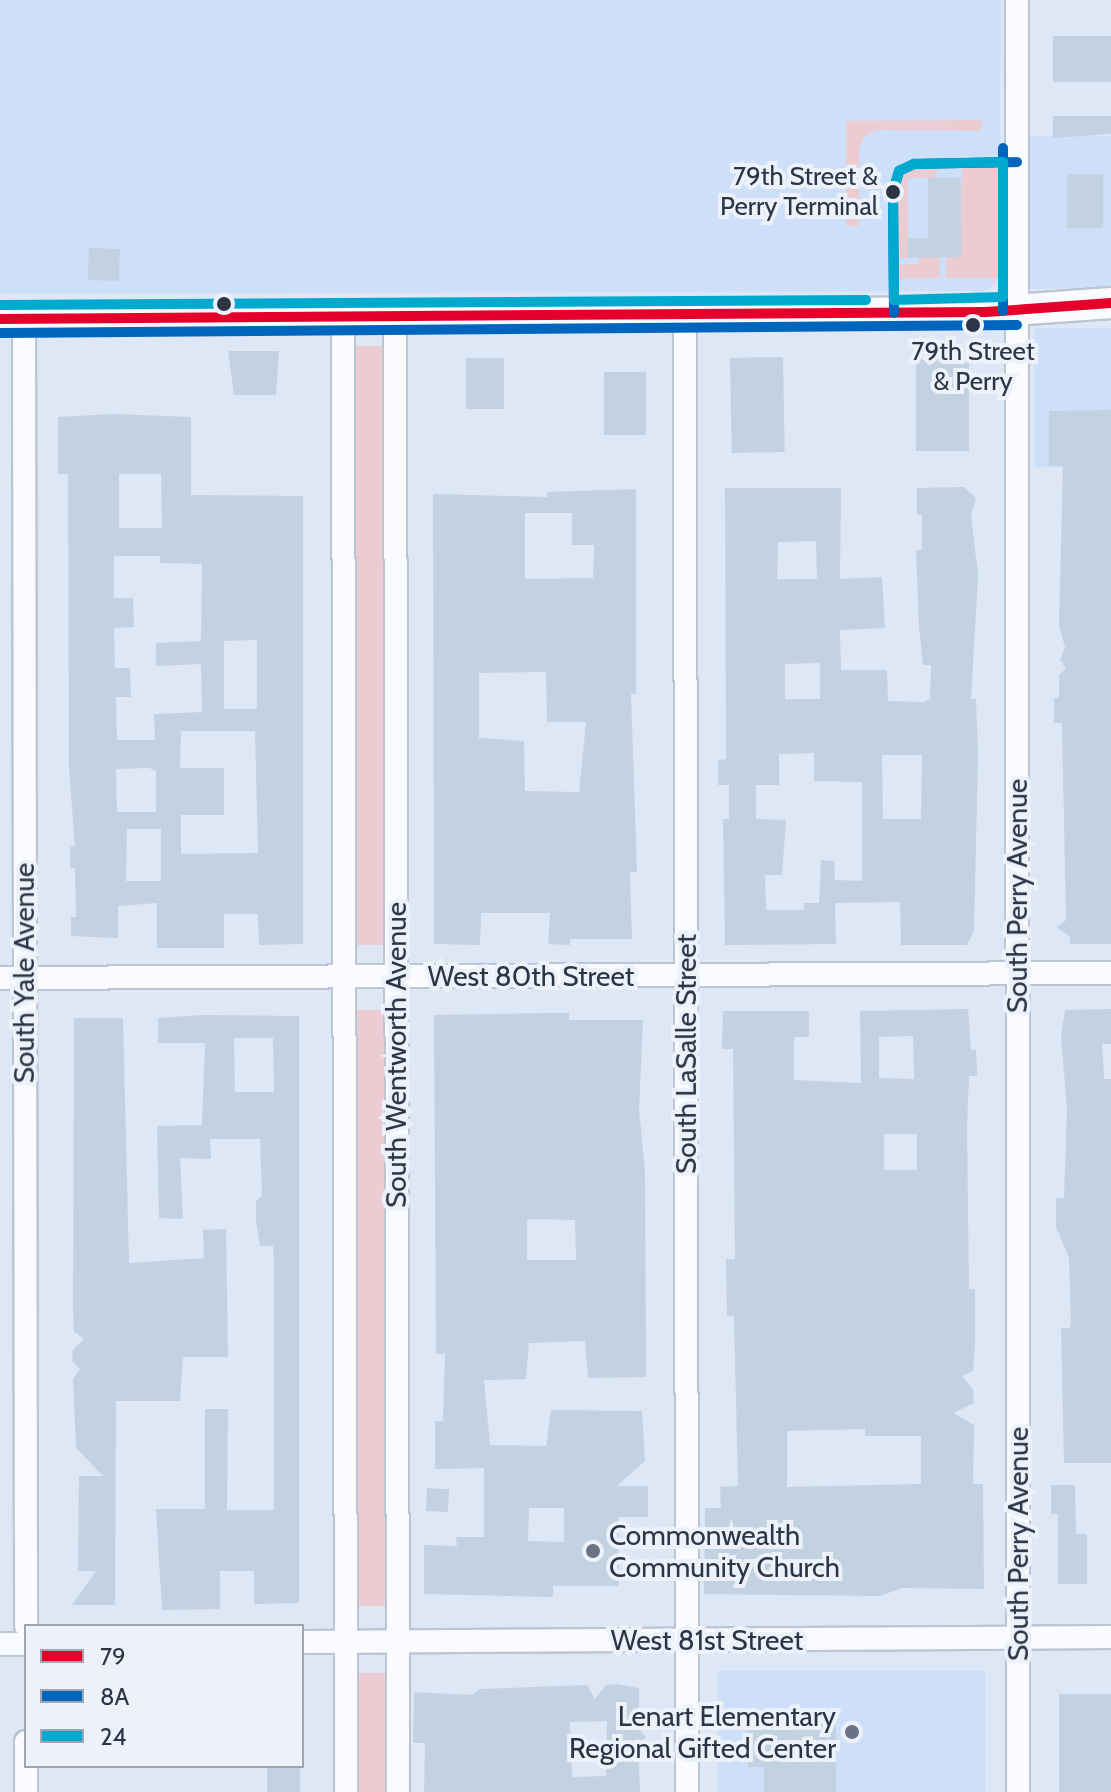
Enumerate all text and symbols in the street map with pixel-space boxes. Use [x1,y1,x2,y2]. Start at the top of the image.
place label: 79th Street & Perry Terminal [720,161,878,222]
marker: 79th Street & Perry Terminal [885,184,901,200]
unlabelled marker [216,296,232,312]
marker: 79th Street & Perry [965,317,981,333]
place label: 79th Street & Perry [911,336,1035,398]
street label: South Perry Avenue [1000,779,1034,1013]
street label: South Yale Avenue [7,863,41,1083]
street label: South Wentworth Avenue [379,902,413,1208]
street label: South LaSalle Street [669,934,703,1174]
street label: West 80th Street [428,959,634,993]
street label: South Perry Avenue [1001,1427,1035,1661]
place label: Commonwealth Community Church [609,1518,840,1584]
marker: Commonwealth Community Church [584,1542,602,1560]
street label: West 81st Street [611,1623,803,1657]
legend [24,1624,304,1768]
text: 79 [100,1642,126,1671]
text: 8A [100,1682,129,1711]
place label: Lenart Elementary Regional Gifted Center [569,1699,836,1765]
text: 24 [100,1722,126,1751]
marker: Lenart Elementary Regional Gifted Center [843,1723,861,1741]

